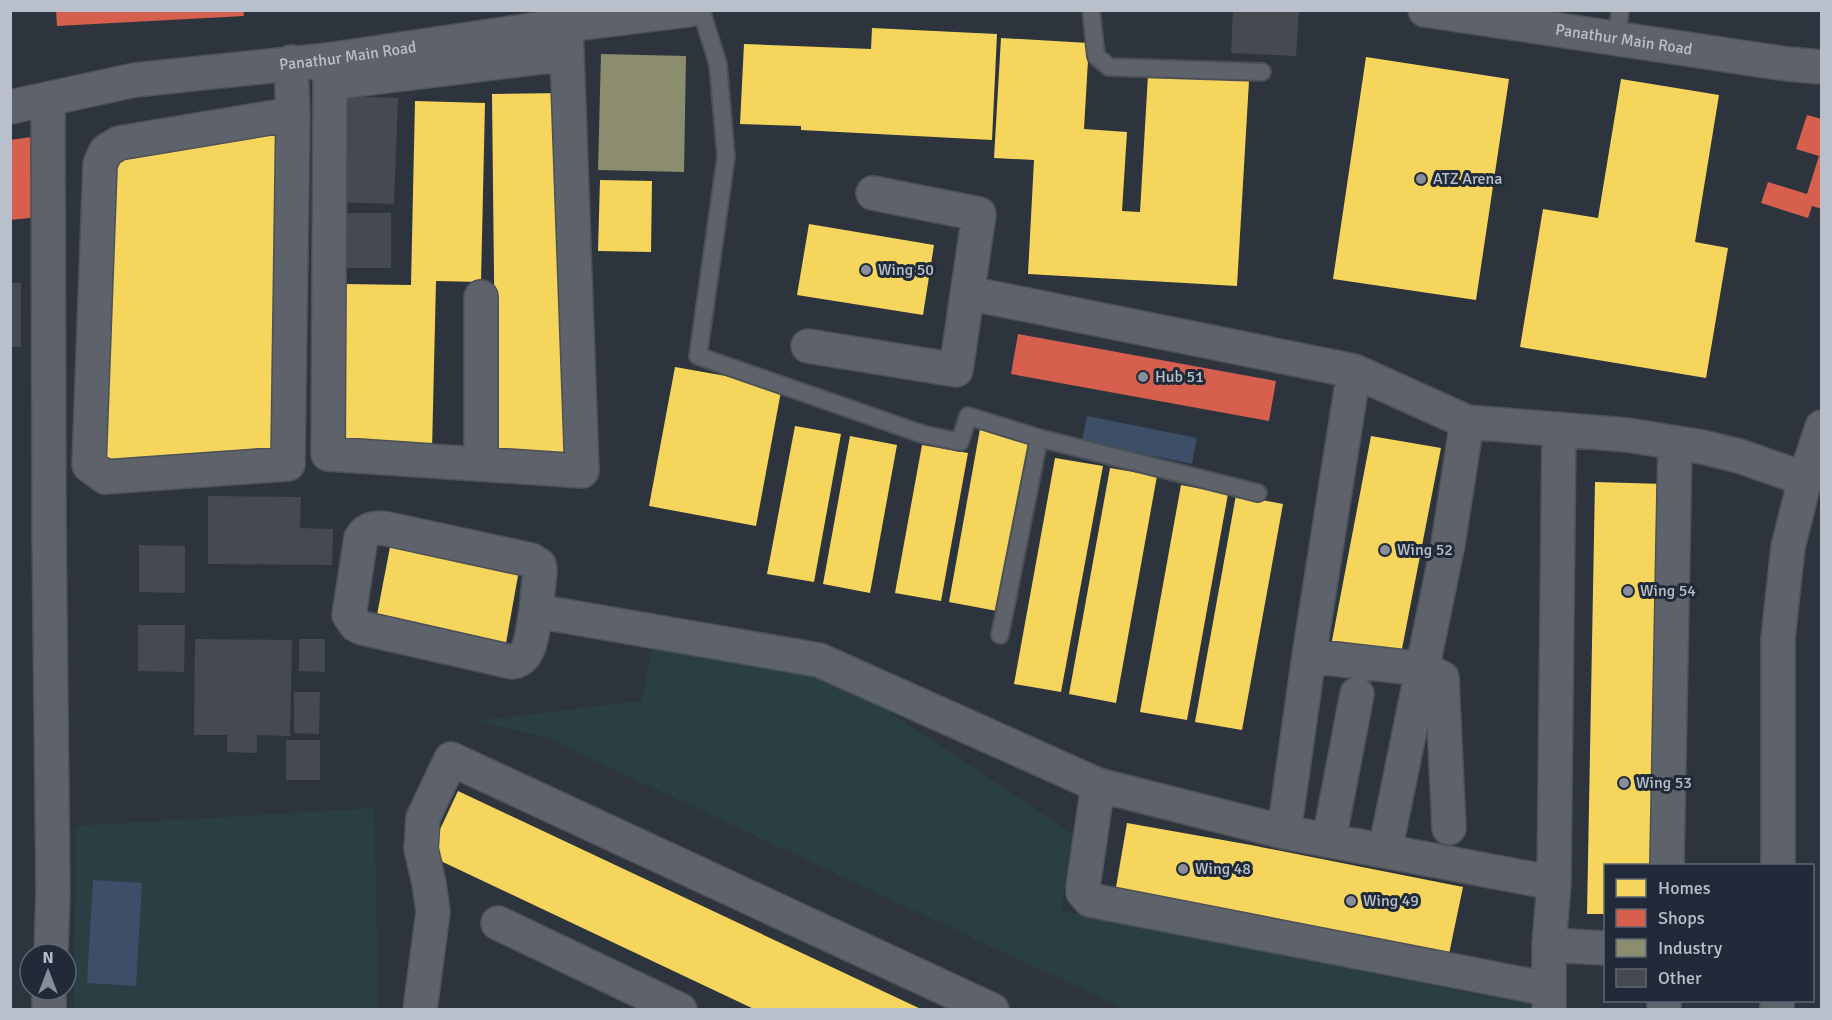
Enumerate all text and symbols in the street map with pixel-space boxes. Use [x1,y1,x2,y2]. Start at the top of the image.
street label: Panathur Main Road [1554,20,1694,60]
street label: Panathur Main Road [278,37,418,75]
place label: ATZ Arena [1433,169,1502,189]
marker: ATZ Arena [1414,172,1428,186]
place label: Wing 50 [878,260,934,280]
marker: Wing 50 [859,263,873,277]
place label: Hub 51 [1155,367,1204,387]
marker: Hub 51 [1136,370,1150,384]
place label: Wing 52 [1397,540,1453,560]
marker: Wing 52 [1378,543,1392,557]
place label: Wing 54 [1640,581,1696,601]
marker: Wing 54 [1621,584,1635,598]
place label: Wing 53 [1636,773,1692,793]
marker: Wing 53 [1617,776,1631,790]
place label: Wing 48 [1195,859,1251,879]
marker: Wing 48 [1176,862,1190,876]
legend [1604,864,1814,1002]
text: Homes [1658,877,1711,899]
place label: Wing 49 [1363,891,1419,911]
marker: Wing 49 [1344,894,1358,908]
text: Shops [1658,907,1705,929]
text: Industry [1658,937,1723,959]
north arrow [18,942,78,1002]
text: N [42,948,54,968]
text: Other [1658,967,1702,989]

